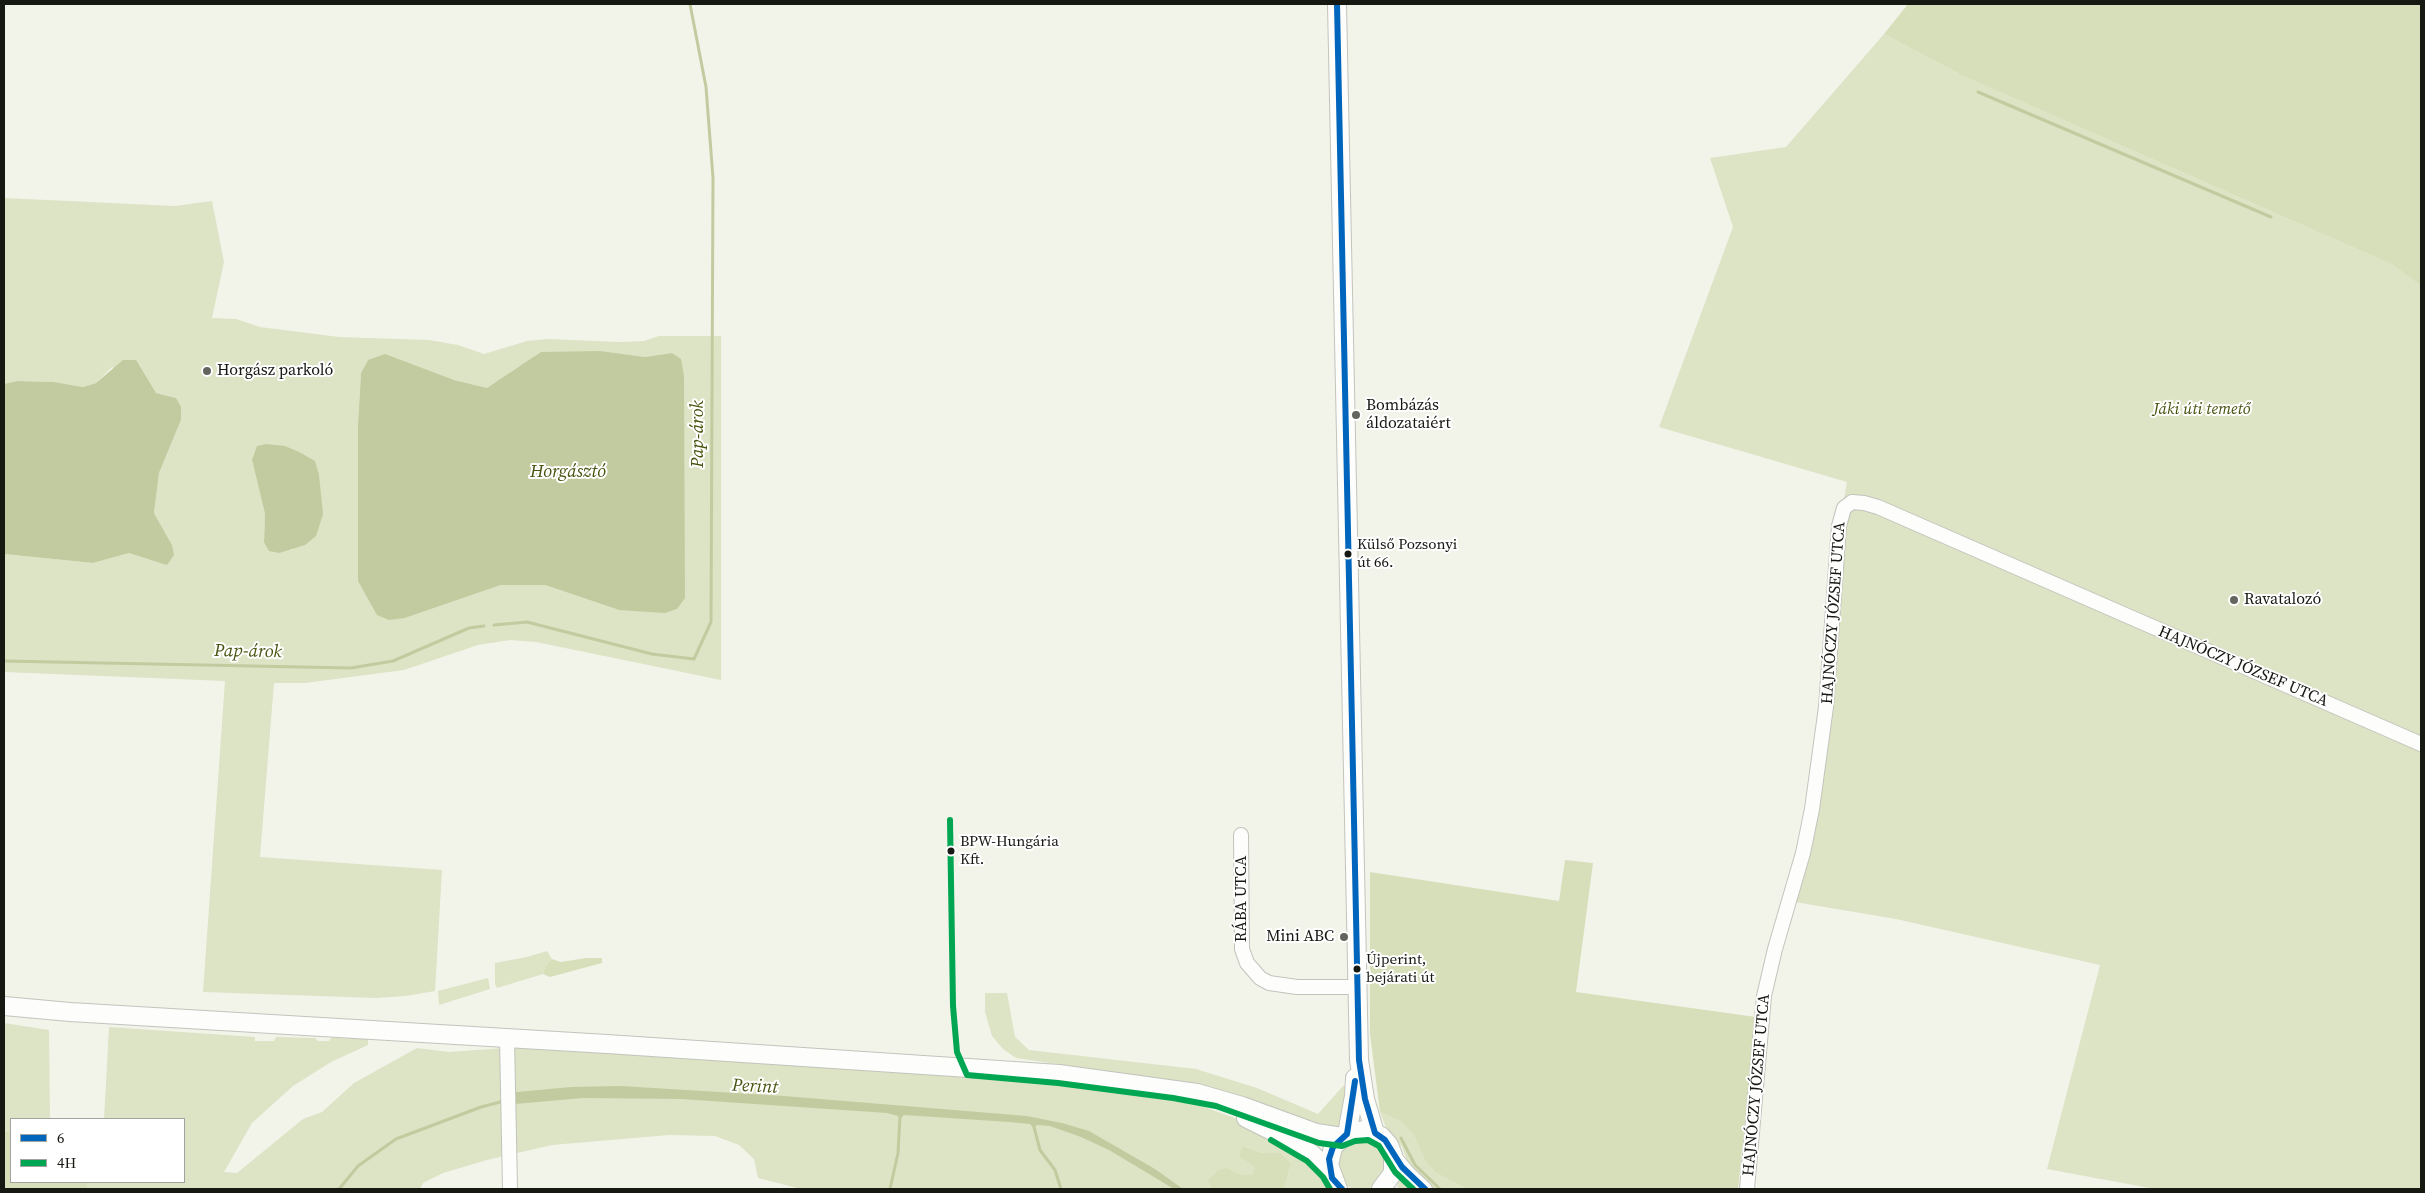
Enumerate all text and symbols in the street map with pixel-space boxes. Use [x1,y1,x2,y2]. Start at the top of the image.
place label: Horgász parkoló [217,361,333,381]
marker: Horgász parkoló [201,365,213,377]
place label: Bombázás áldozataiért [1366,396,1451,434]
water label: Pap-árok [687,400,709,468]
park label: Jáki úti temető [2153,400,2251,420]
marker: Bombázás áldozataiért [1350,409,1362,421]
water label: Horgásztó [530,461,606,483]
street label: HAJNÓCZY JÓZSEF UTCA [1818,521,1850,705]
place label: Külső Pozsonyi út 66. [1357,536,1457,571]
marker: Külső Pozsonyi út 66. [1343,549,1353,559]
place label: Ravatalozó [2244,590,2321,610]
marker: Ravatalozó [2228,594,2240,606]
street label: HAJNÓCZY JÓZSEF UTCA [2155,622,2331,712]
water label: Pap-árok [214,641,282,663]
place label: BPW-Hungária Kft. [960,833,1059,868]
marker: BPW-Hungária Kft. [946,846,956,856]
street label: RÁBA UTCA [1232,856,1252,942]
place label: Mini ABC [1266,927,1334,947]
marker: Mini ABC [1338,931,1350,943]
place label: Újperint, bejárati út [1366,951,1434,986]
marker: Újperint, bejárati út [1352,964,1362,974]
street label: HAJNÓCZY JÓZSEF UTCA [1739,993,1775,1177]
water label: Perint [731,1075,779,1099]
legend [10,1118,185,1183]
text: 6 [57,1127,65,1148]
text: 4H [57,1152,76,1173]

